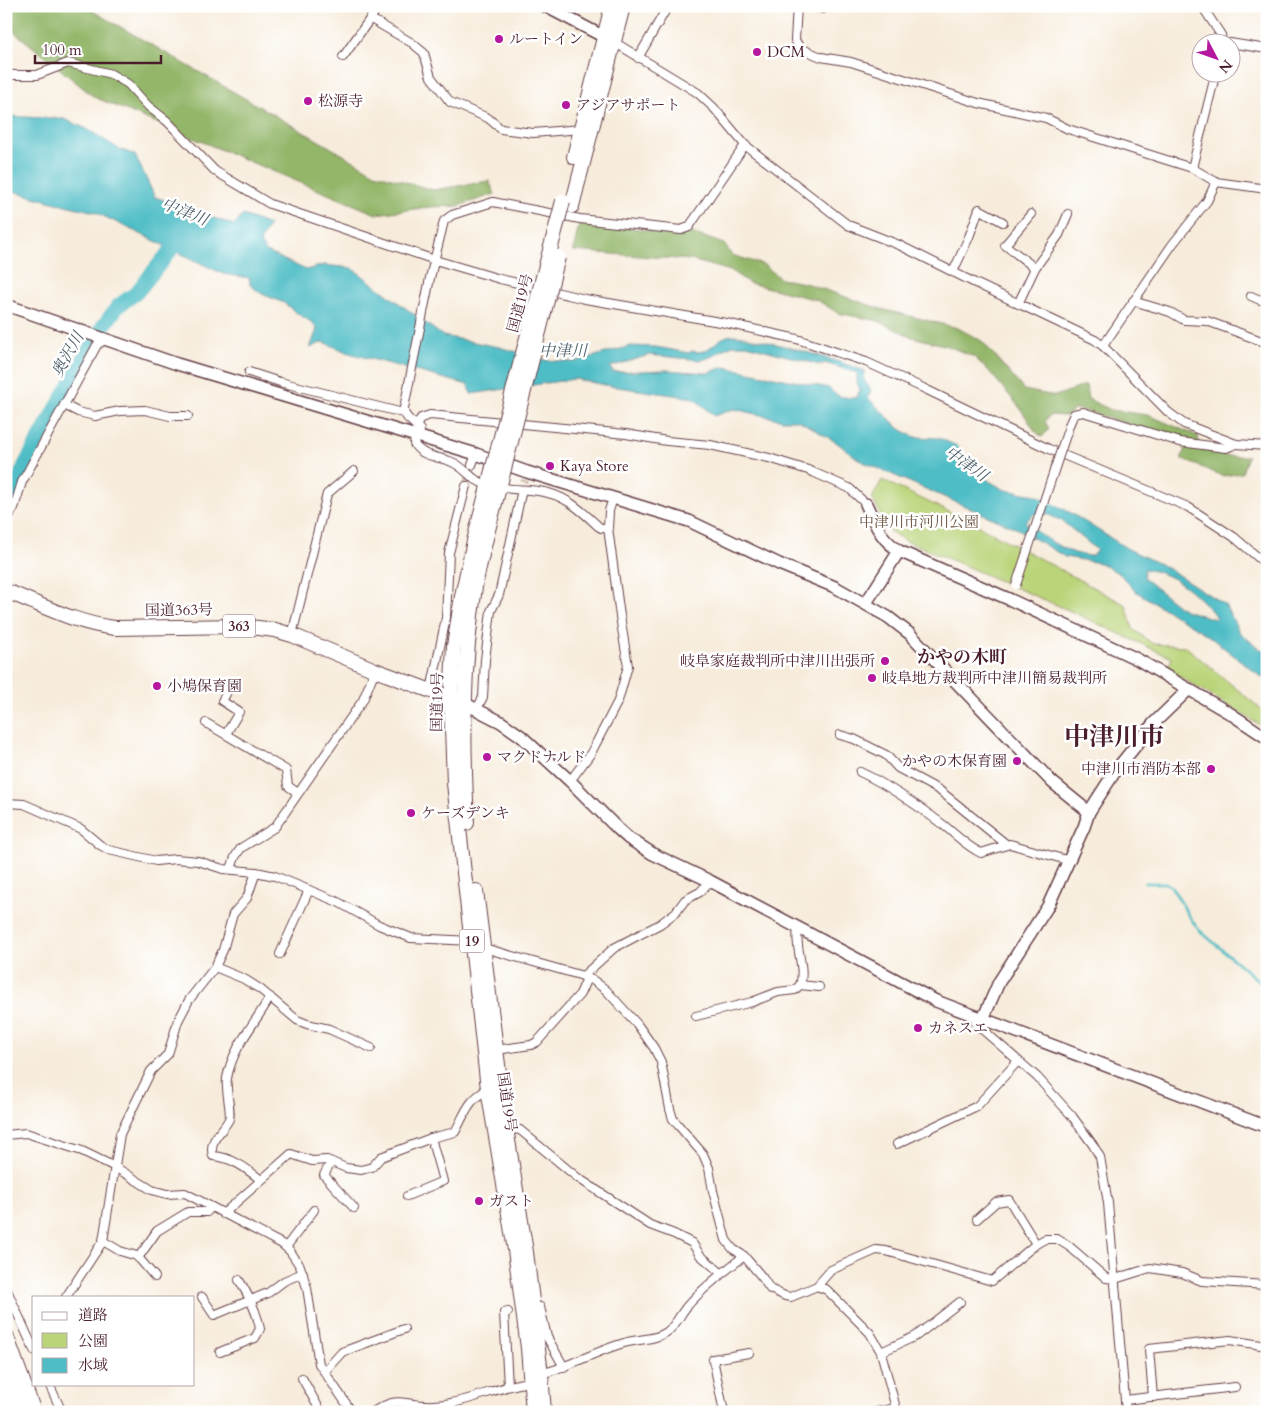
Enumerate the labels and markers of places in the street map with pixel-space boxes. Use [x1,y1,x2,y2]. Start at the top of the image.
place label: ルートイン [509,29,583,49]
marker: ルートイン [493,33,505,45]
place label: DCM [767,42,805,62]
marker: DCM [751,46,763,58]
place label: 松源寺 [318,91,363,111]
marker: 松源寺 [302,95,314,107]
place label: アジアサポート [576,95,680,115]
marker: アジアサポート [560,99,572,111]
place label: Kaya Store [560,456,629,476]
marker: Kaya Store [544,460,556,472]
place label: 岐阜家庭裁判所中津川出張所 [680,651,875,671]
marker: 岐阜家庭裁判所中津川出張所 [879,655,891,667]
place label: 岐阜地方裁判所中津川簡易裁判所 [882,668,1107,688]
marker: 岐阜地方裁判所中津川簡易裁判所 [866,672,878,684]
place label: 小鳩保育園 [167,676,242,696]
marker: 小鳩保育園 [151,680,163,692]
place label: マクドナルド [497,747,586,767]
marker: マクドナルド [481,751,493,763]
place label: かやの木保育園 [902,751,1007,771]
marker: かやの木保育園 [1011,755,1023,767]
place label: 中津川市消防本部 [1081,759,1201,779]
marker: 中津川市消防本部 [1205,763,1217,775]
place label: ケーズデンキ [421,803,510,823]
marker: ケーズデンキ [405,807,417,819]
place label: カネスエ [928,1018,988,1038]
marker: カネスエ [912,1022,924,1034]
place label: ガスト [489,1191,534,1211]
marker: ガスト [473,1195,485,1207]

